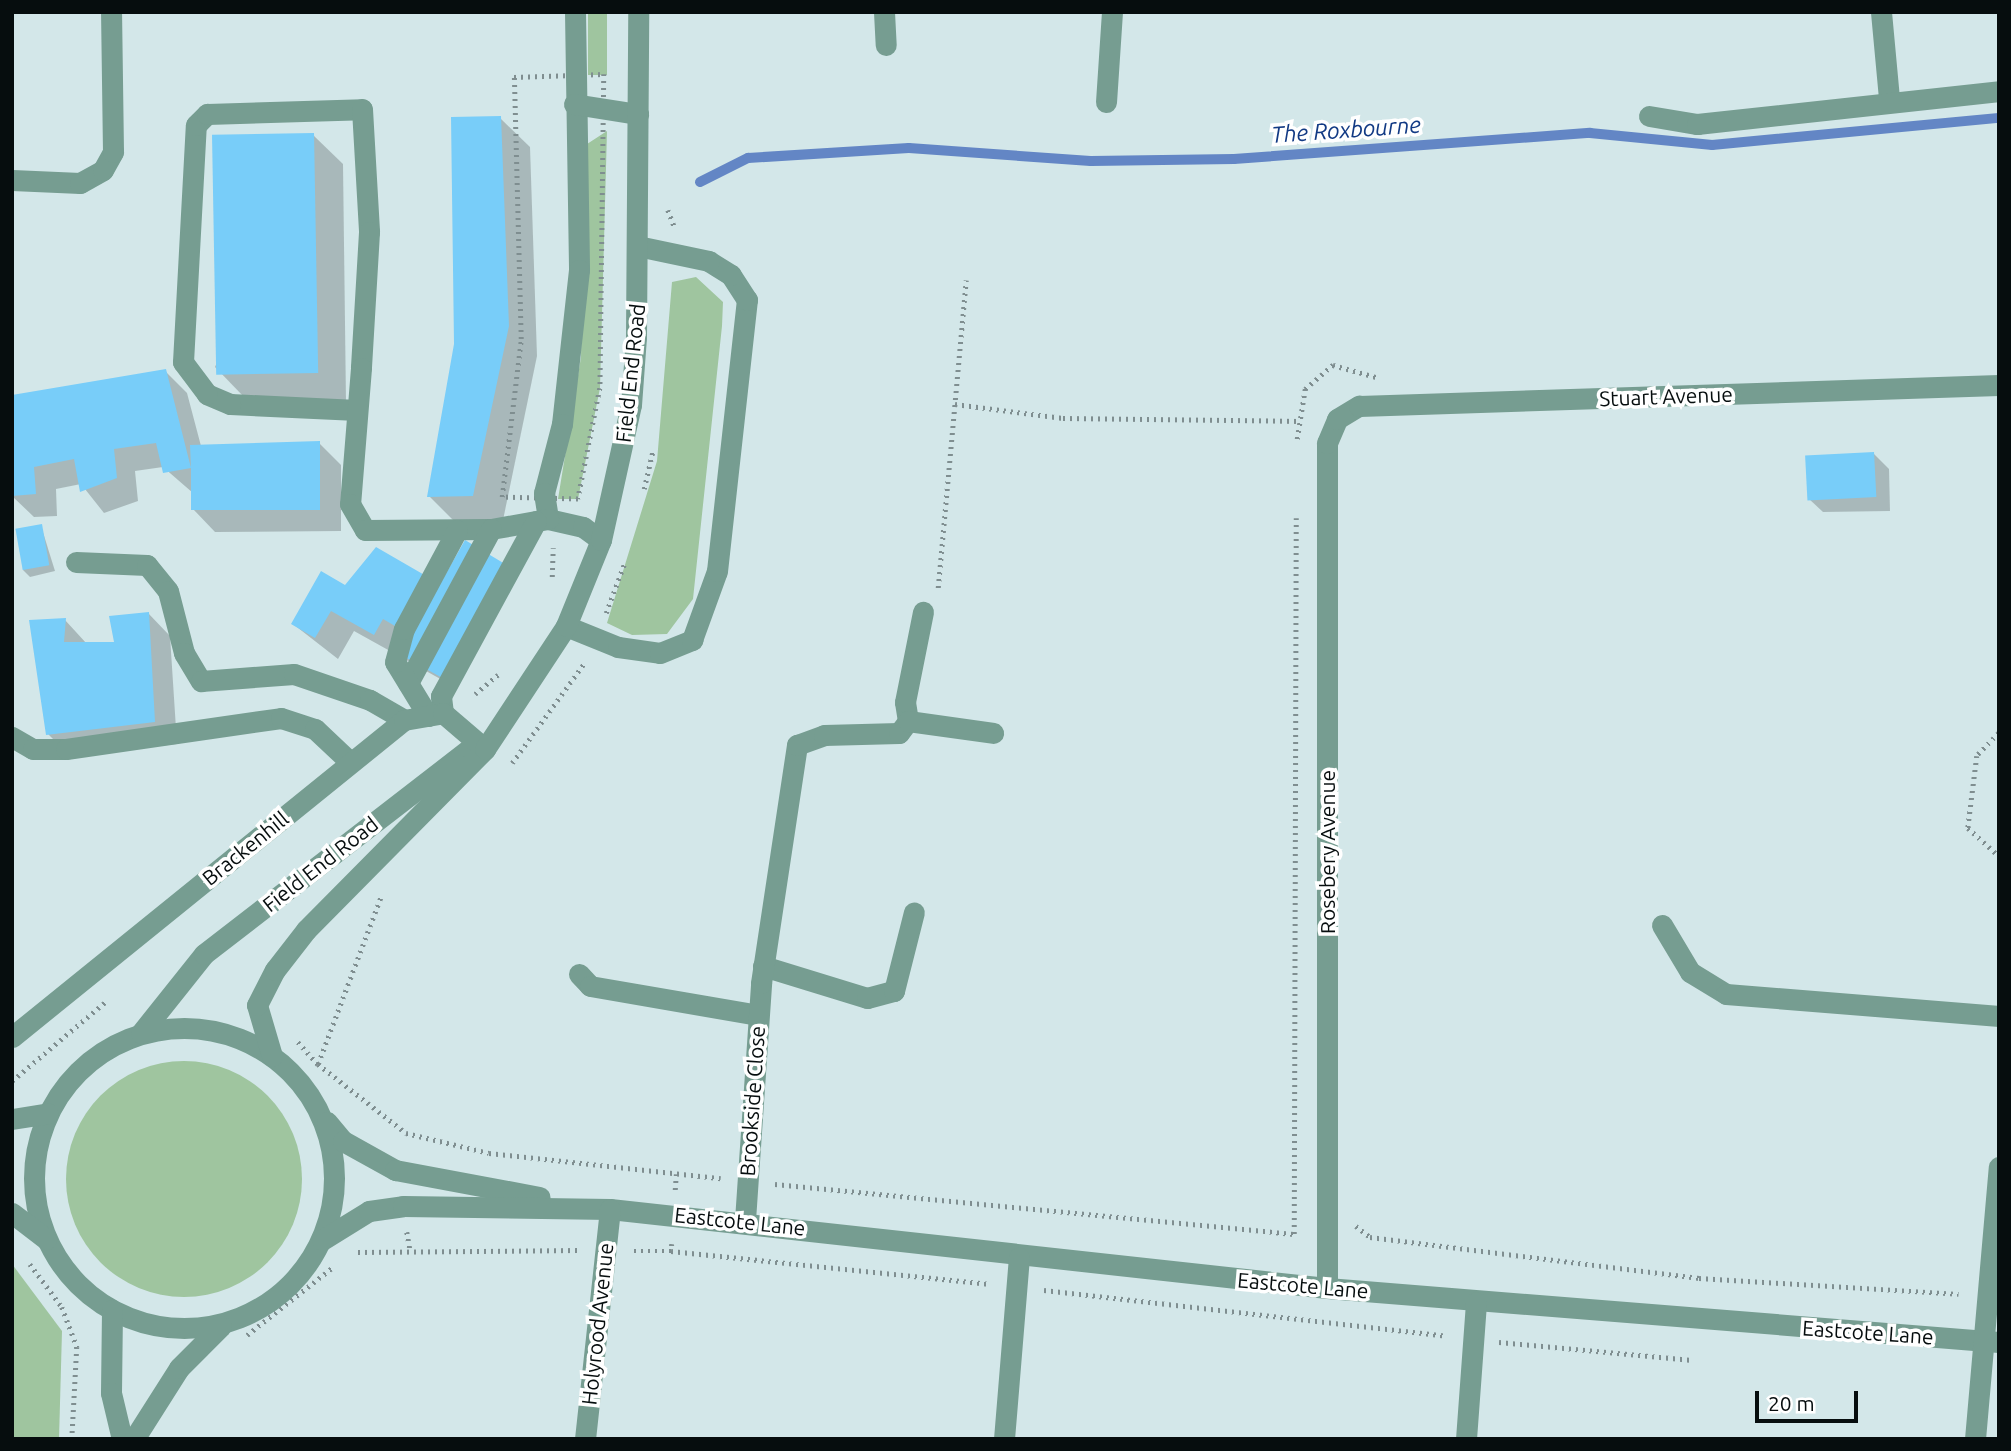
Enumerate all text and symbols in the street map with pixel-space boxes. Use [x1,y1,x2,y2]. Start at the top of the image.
water label: The Roxbourne [1270,111,1422,149]
street label: Field End Road [610,302,650,444]
street label: Stuart Avenue [1599,381,1733,411]
street label: Rosebery Avenue [1314,770,1340,934]
street label: Brackenhill [197,806,293,890]
street label: Field End Road [257,811,383,917]
street label: Brookside Close [734,1025,770,1177]
street label: Eastcote Lane [673,1202,807,1240]
street label: Holyrood Avenue [576,1242,618,1406]
street label: Eastcote Lane [1236,1267,1370,1303]
street label: Eastcote Lane [1801,1315,1935,1349]
scale bar [1759,1378,1862,1422]
text: 20 m [1768,1391,1815,1415]

